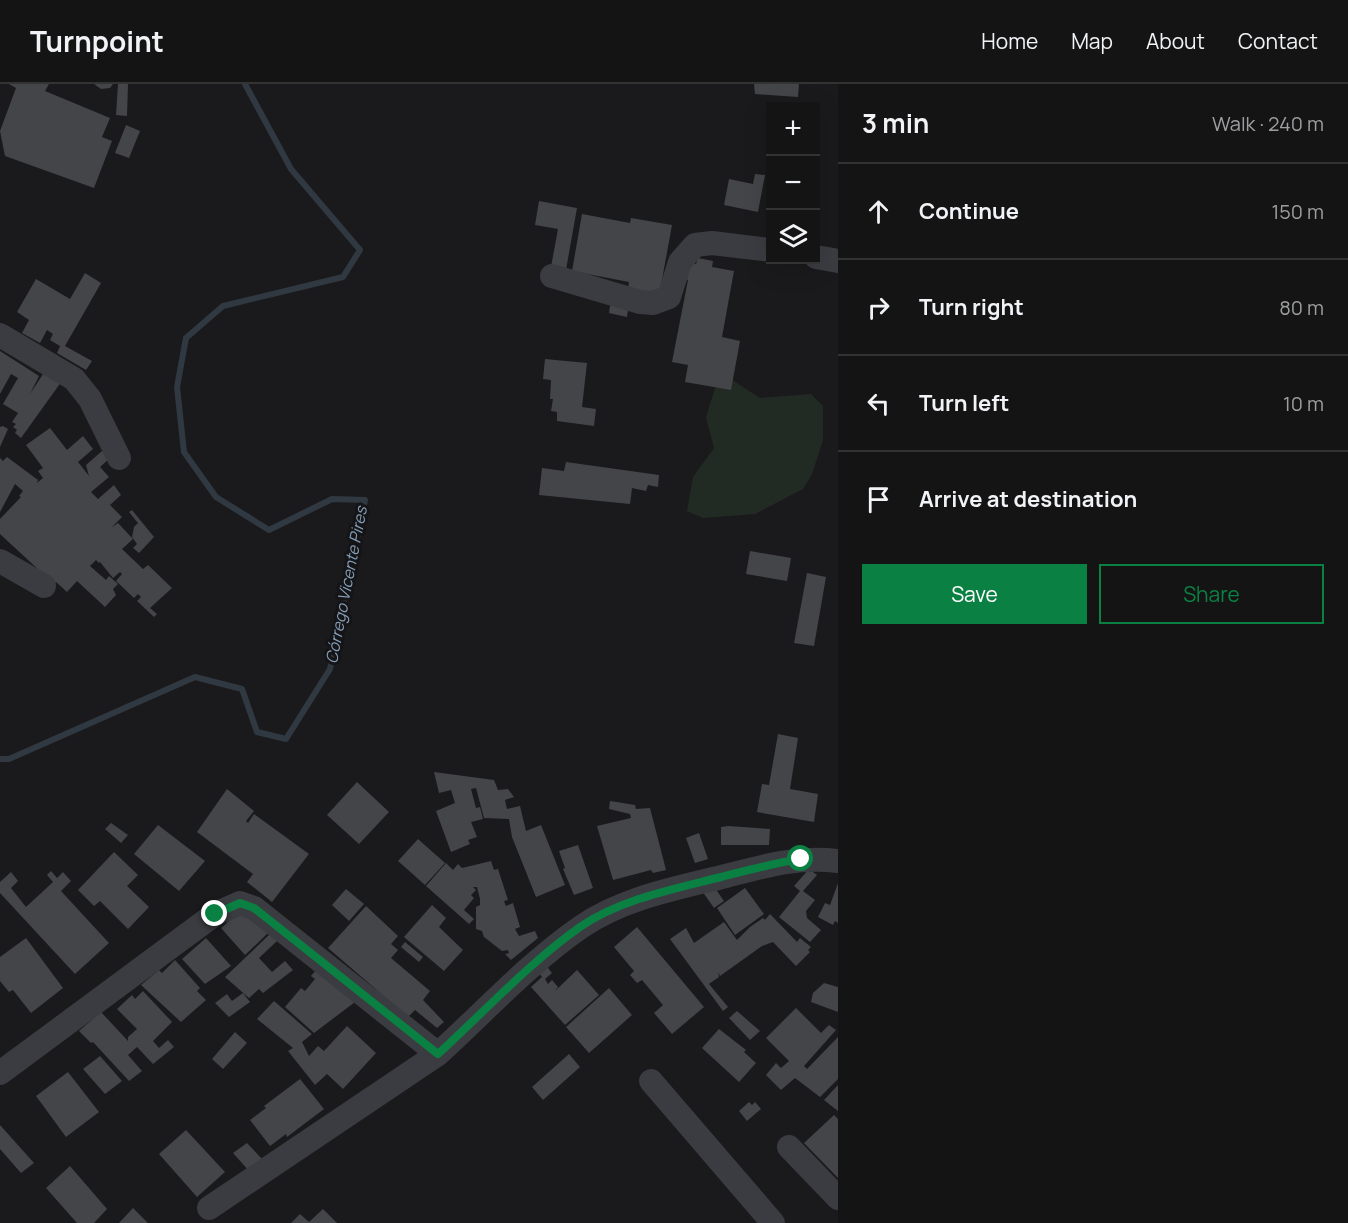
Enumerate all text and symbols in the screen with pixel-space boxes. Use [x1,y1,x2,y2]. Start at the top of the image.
text: Turnpoint [30,22,164,60]
text: Home [981,27,1038,55]
text: Map [1071,27,1113,55]
text: About [1146,27,1205,55]
text: Contact [1238,27,1318,55]
map controls [766,102,820,264]
button: + [766,102,820,156]
text: 3 min [862,105,929,141]
text: Walk · 240 m [1212,110,1324,137]
button: − [766,156,820,210]
icon: ahead [862,195,895,228]
text: Continue [919,196,1019,226]
text: 150 m [1271,198,1324,225]
button: layers [766,210,820,264]
icon: right [862,291,895,324]
text: Turn right [919,292,1024,322]
text: 80 m [1279,294,1324,321]
icon: left [862,387,895,420]
text: Turn left [919,388,1009,418]
text: 10 m [1283,390,1324,417]
icon: arrive [862,483,895,516]
text: Arrive at destination [919,484,1137,514]
water label: Córrego Vicente Pires [320,503,372,665]
button: Save [862,564,1087,624]
button: Share [1099,564,1324,624]
route start [787,845,813,871]
route end [201,900,227,926]

